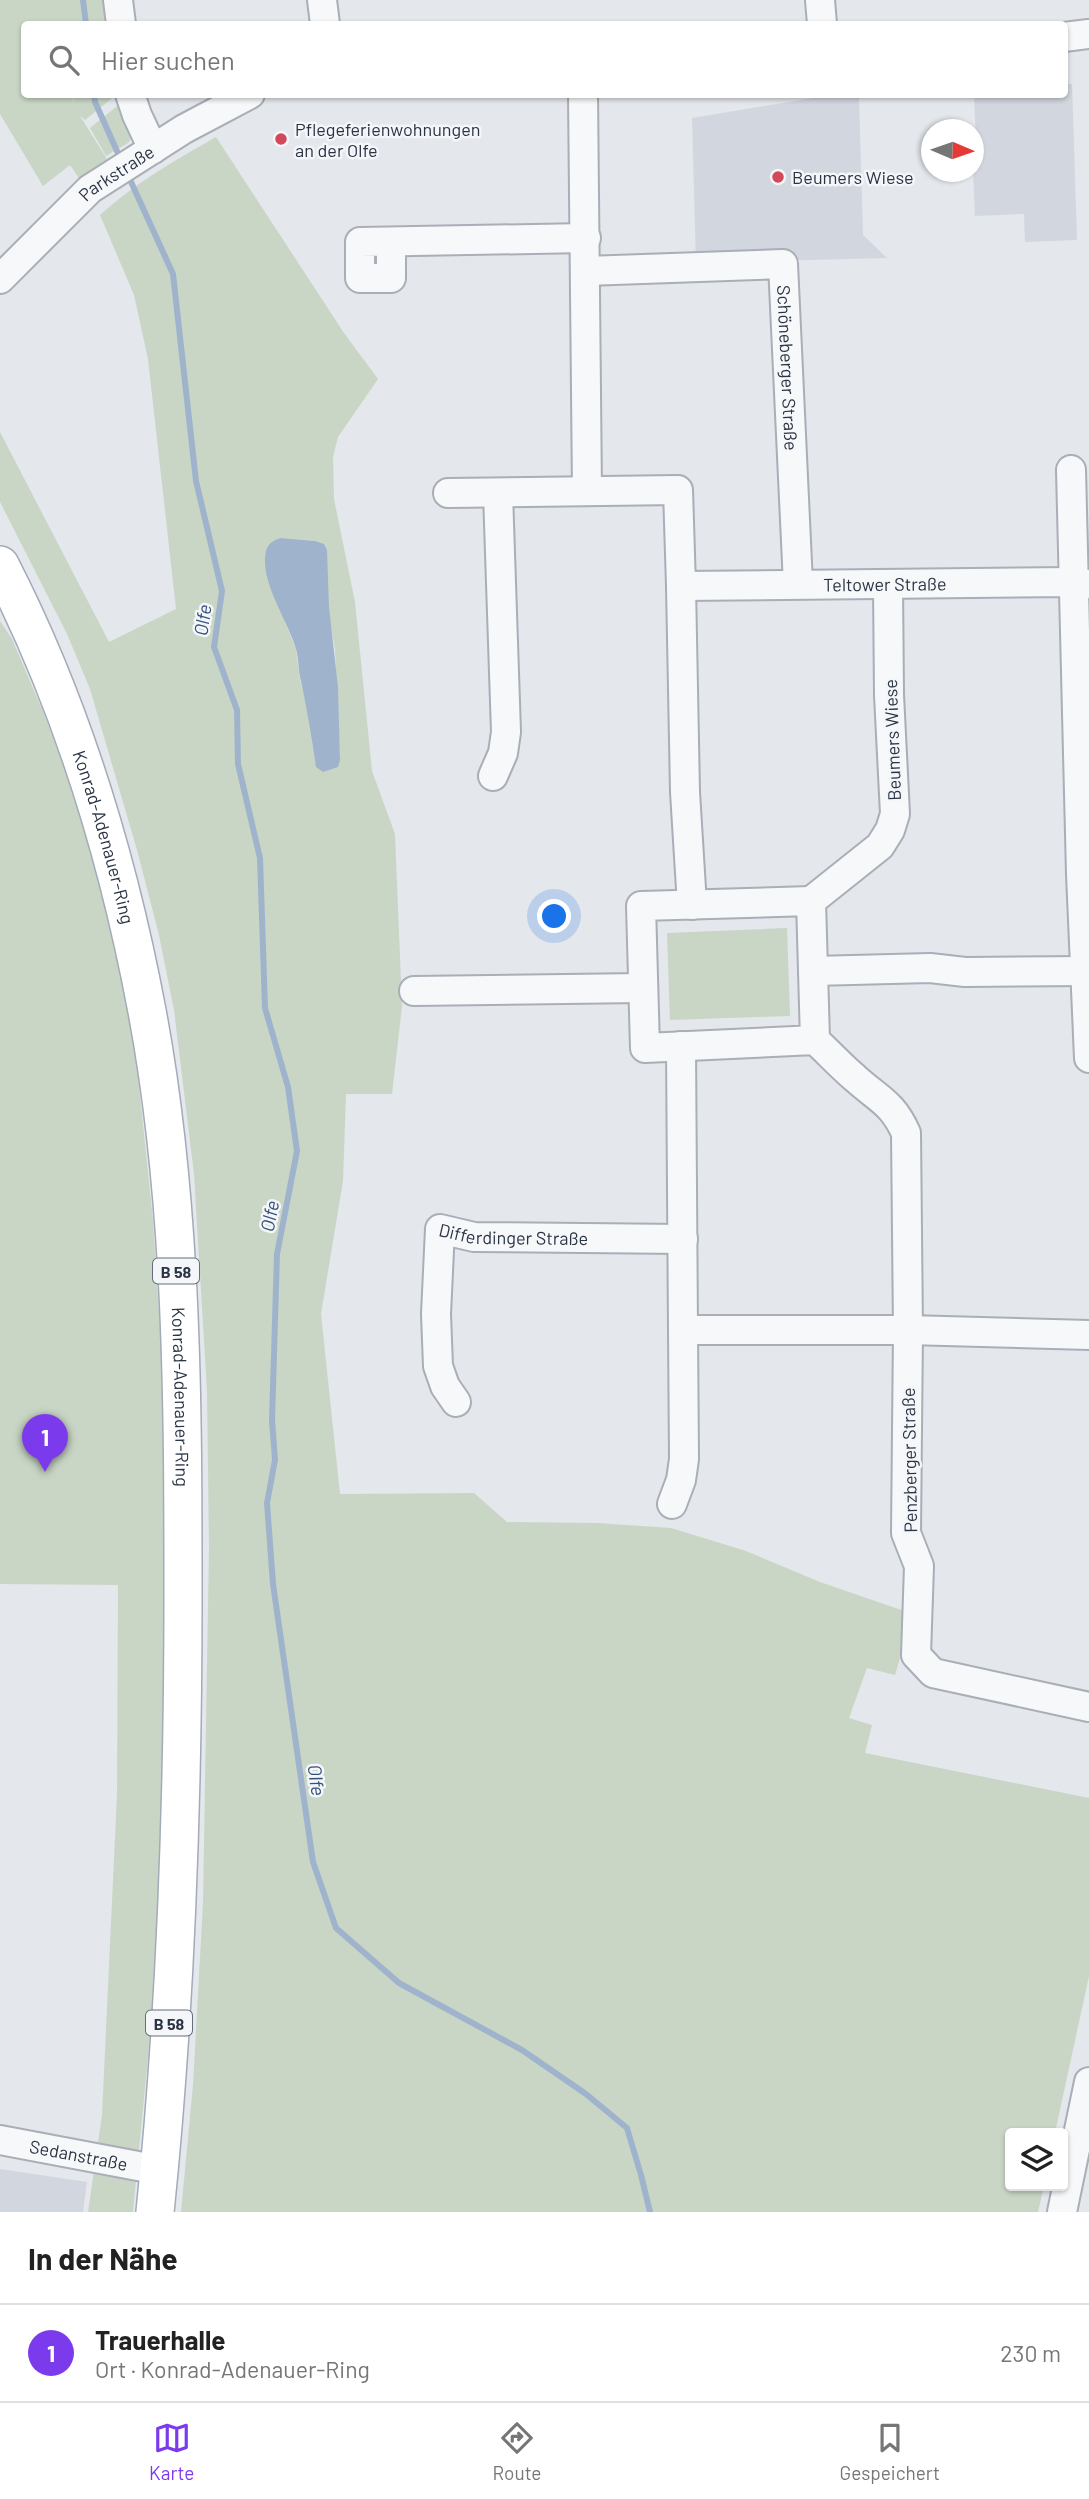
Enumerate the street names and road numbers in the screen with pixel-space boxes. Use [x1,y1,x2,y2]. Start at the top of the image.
street label: Parkstraße [74,140,158,205]
street label: Schöneberger Straße [773,284,803,451]
street label: Teltower Straße [823,572,947,596]
street label: Beumers Wiese [879,679,905,801]
street label: Konrad-Adenauer-Ring [69,747,139,926]
street label: Differdinger Straße [437,1218,588,1249]
road number: B 58 [153,1259,199,1284]
street label: Konrad-Adenauer-Ring [168,1307,194,1487]
street label: Penzberger Straße [897,1387,921,1533]
road number: B 58 [146,2010,192,2036]
street label: Sedanstraße [28,2135,130,2175]

